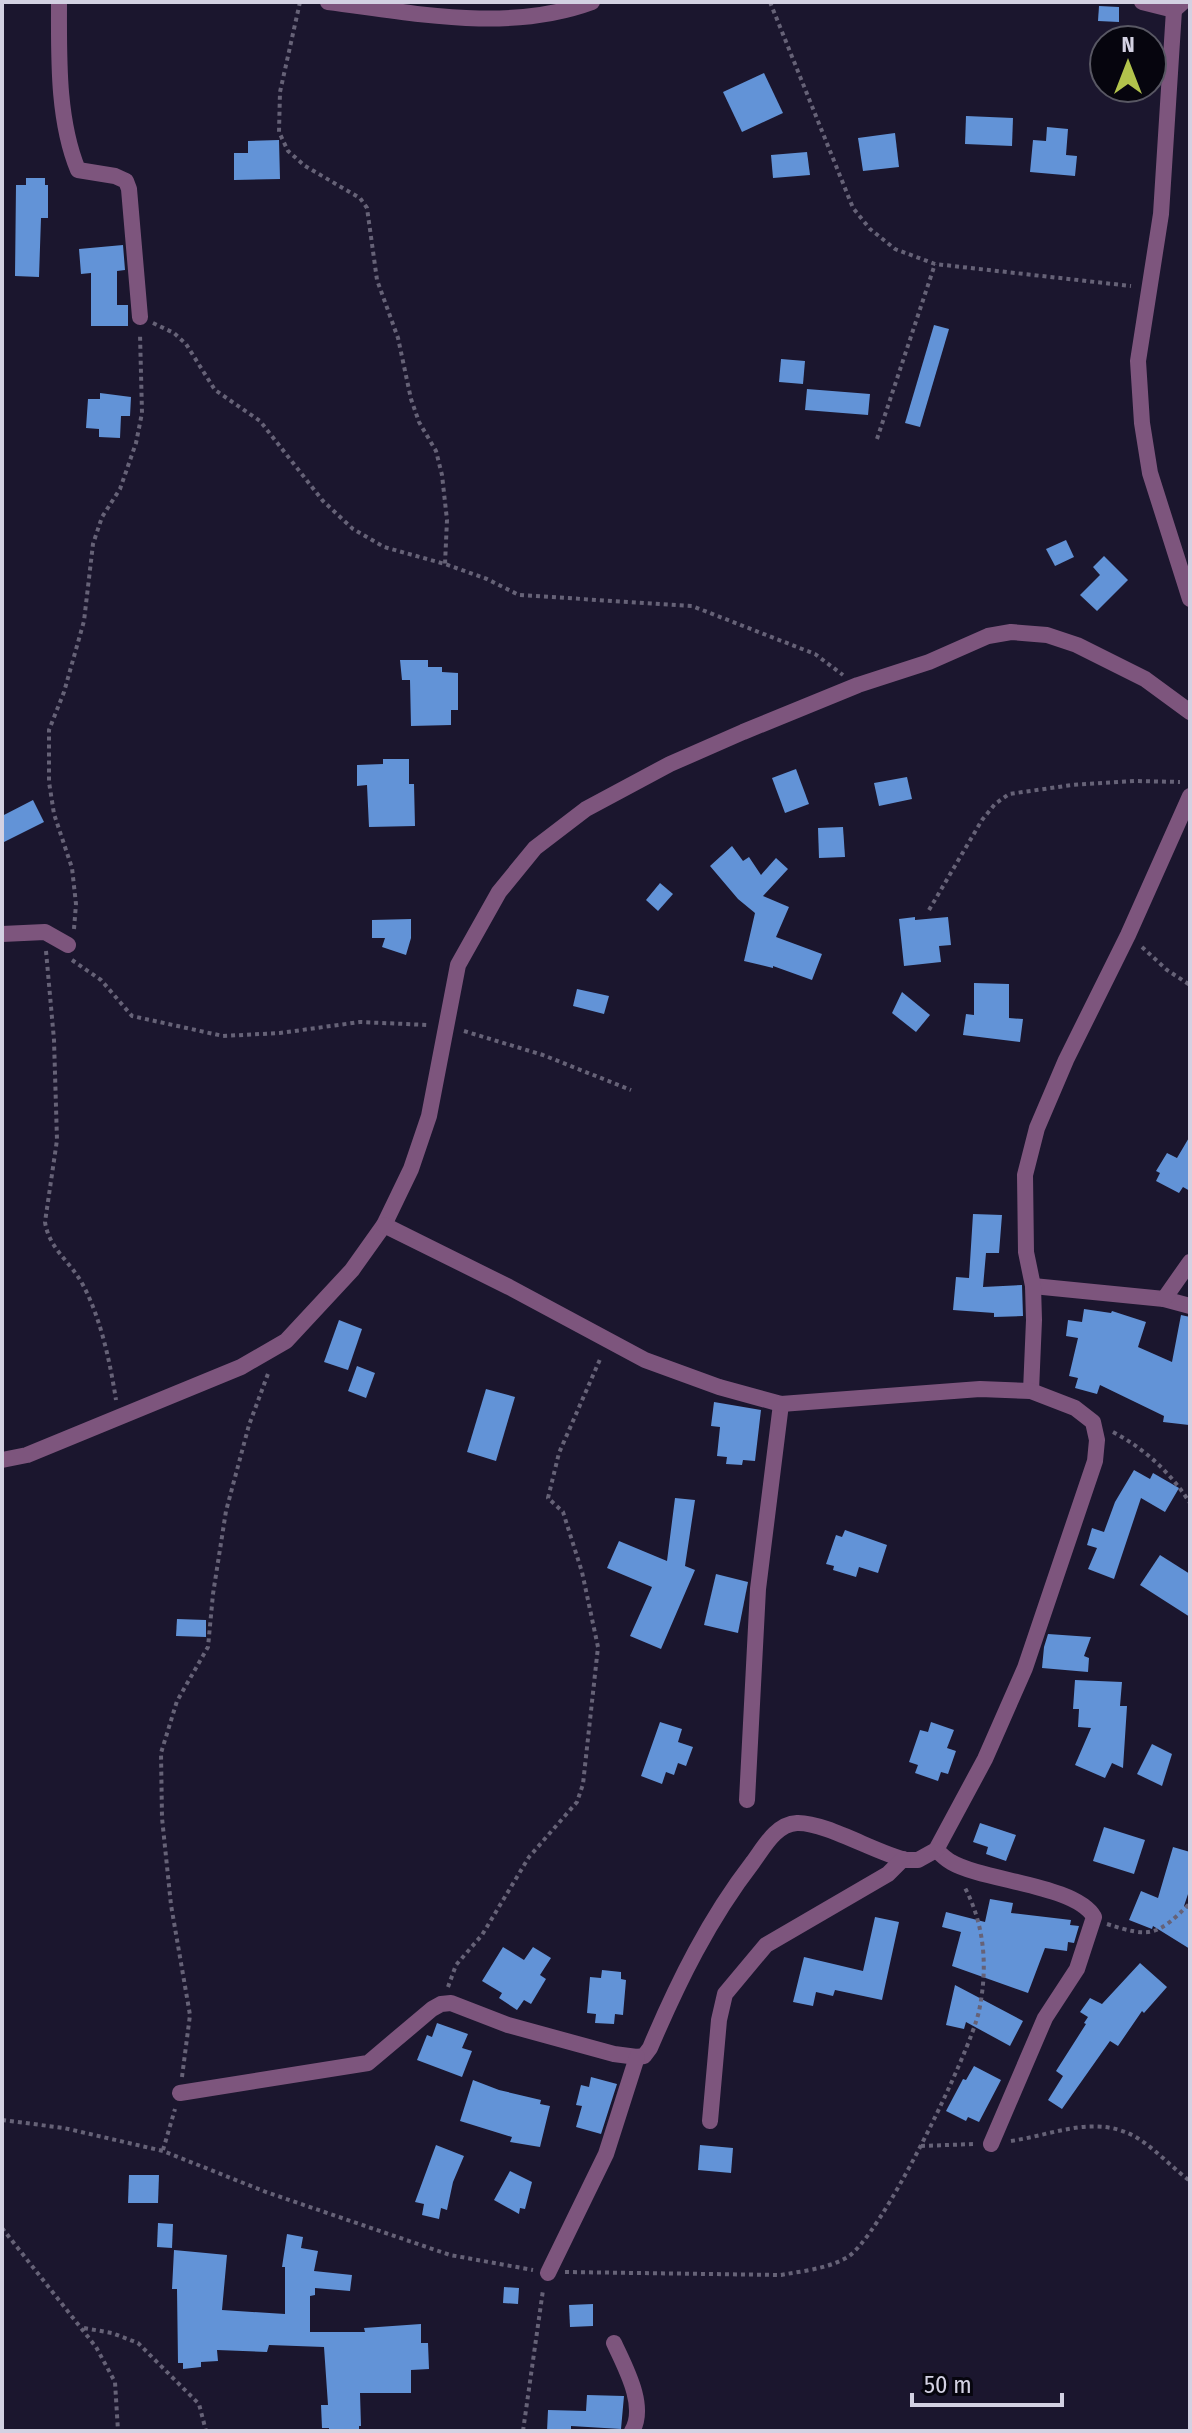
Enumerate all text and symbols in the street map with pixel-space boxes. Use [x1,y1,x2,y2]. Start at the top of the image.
north arrow [1088,24,1168,104]
text: N [1121,31,1135,58]
scale bar [912,2357,1062,2407]
text: 50 m [924,2371,972,2399]

